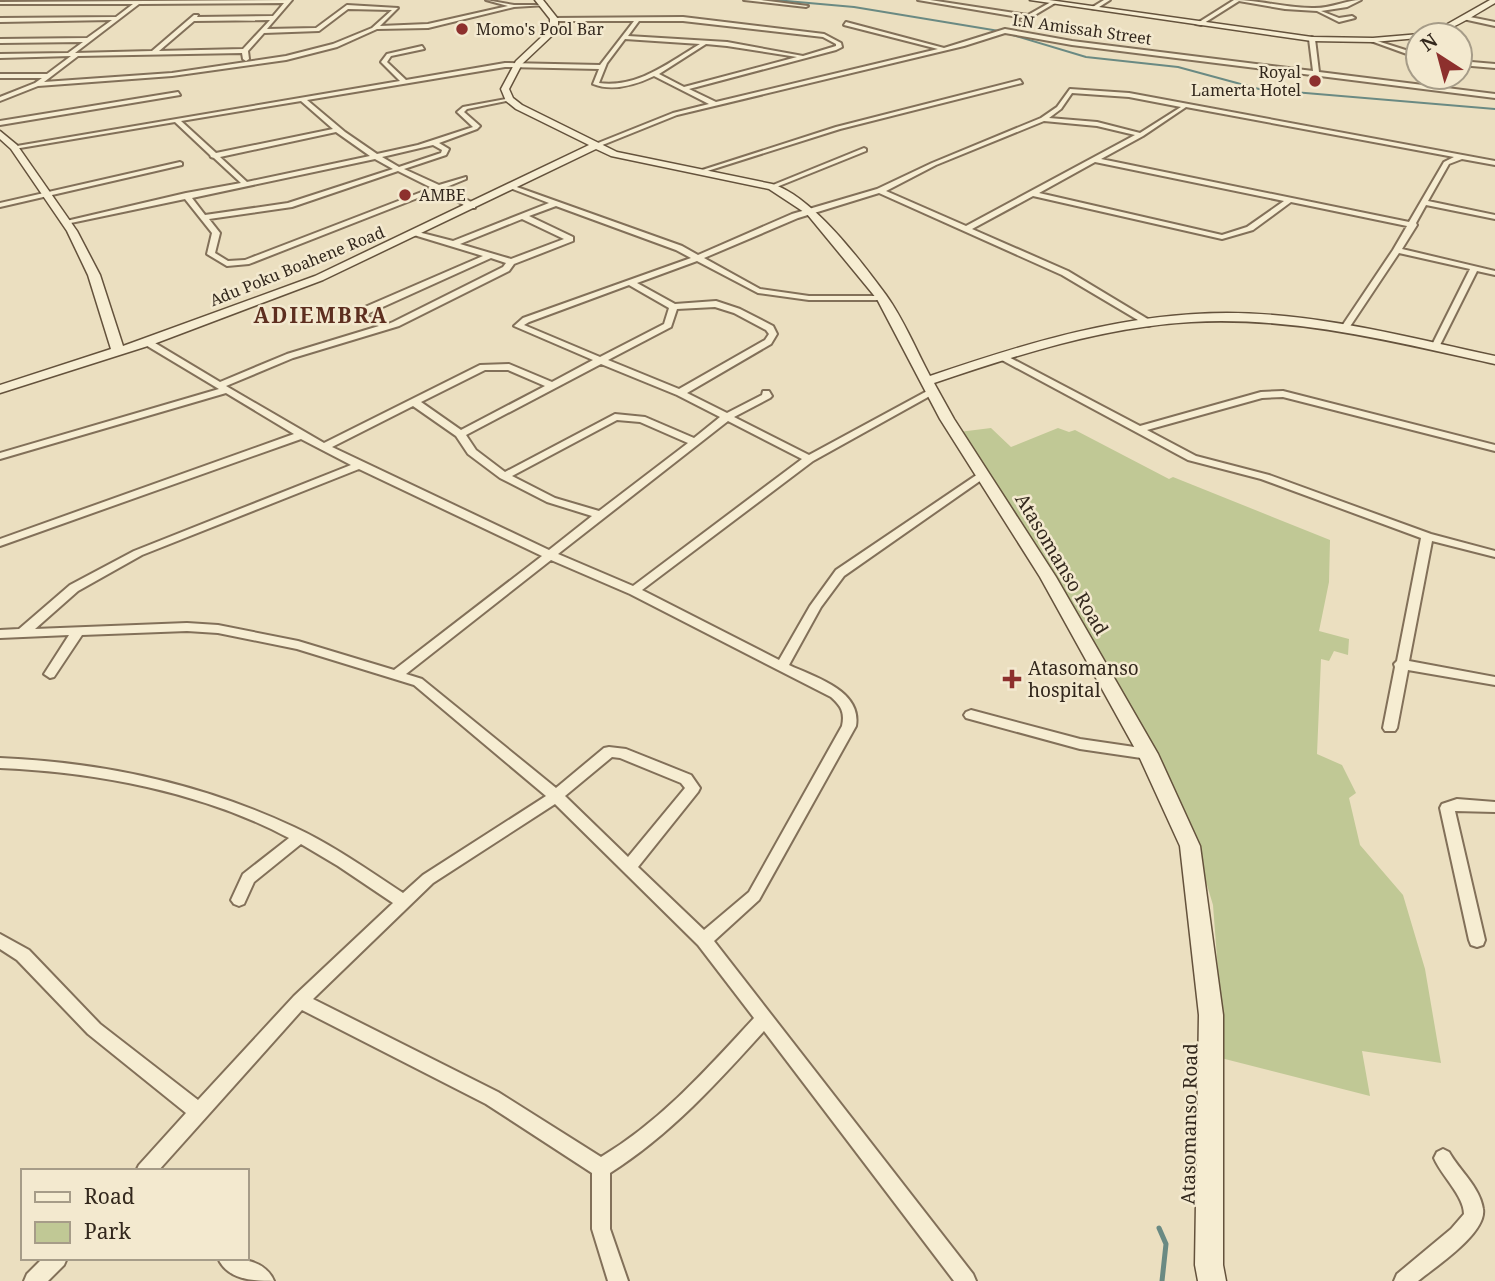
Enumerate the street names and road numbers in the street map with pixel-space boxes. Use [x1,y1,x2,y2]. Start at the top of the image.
street label: I.N Amissah Street [1011,8,1153,50]
street label: Adu Poku Boahene Road [206,221,388,311]
street label: Atasomanso Road [1009,488,1115,640]
street label: Atasomanso Road [1175,1043,1203,1205]

